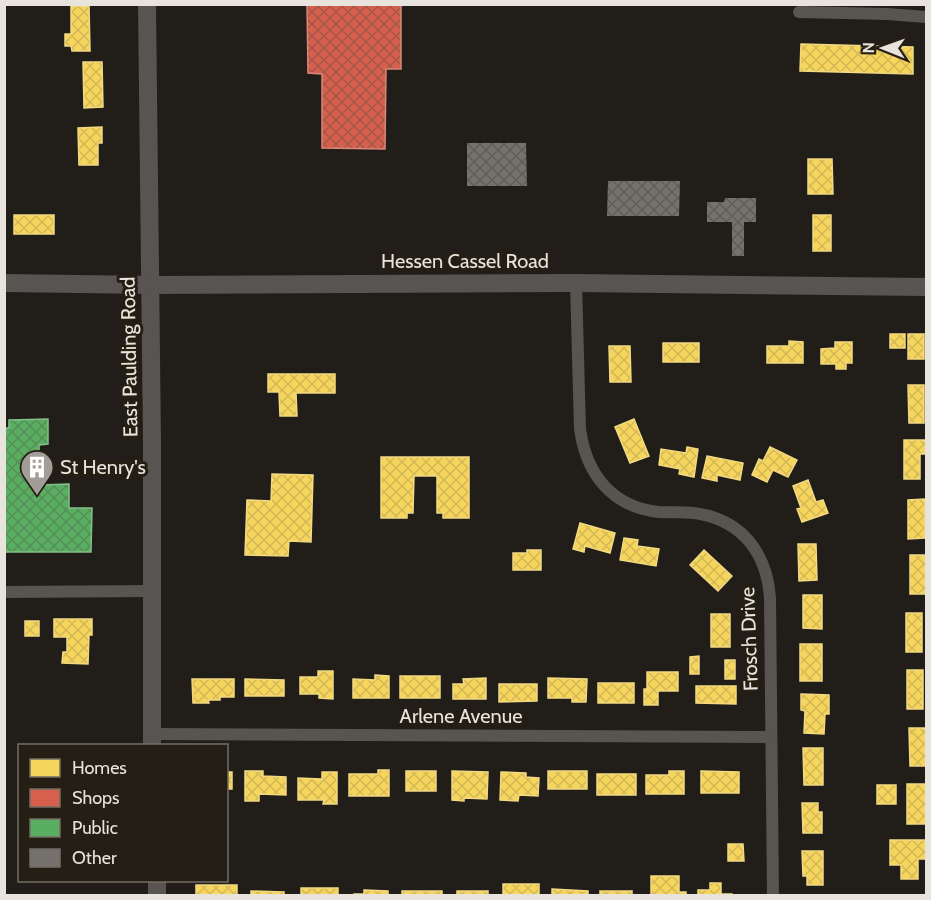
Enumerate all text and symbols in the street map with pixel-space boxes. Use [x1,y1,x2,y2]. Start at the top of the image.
north arrow [853,18,913,78]
text: N [859,42,878,54]
street label: Hessen Cassel Road [381,249,549,273]
street label: East Paulding Road [116,277,142,437]
building icon: St Henry's [19,449,55,496]
place label: St Henry's [60,455,146,479]
street label: Frosch Drive [735,587,763,691]
street label: Arlene Avenue [400,704,522,728]
legend [18,744,228,882]
text: Homes [72,757,127,779]
text: Shops [72,787,120,809]
text: Public [72,817,118,839]
text: Other [72,847,117,869]

